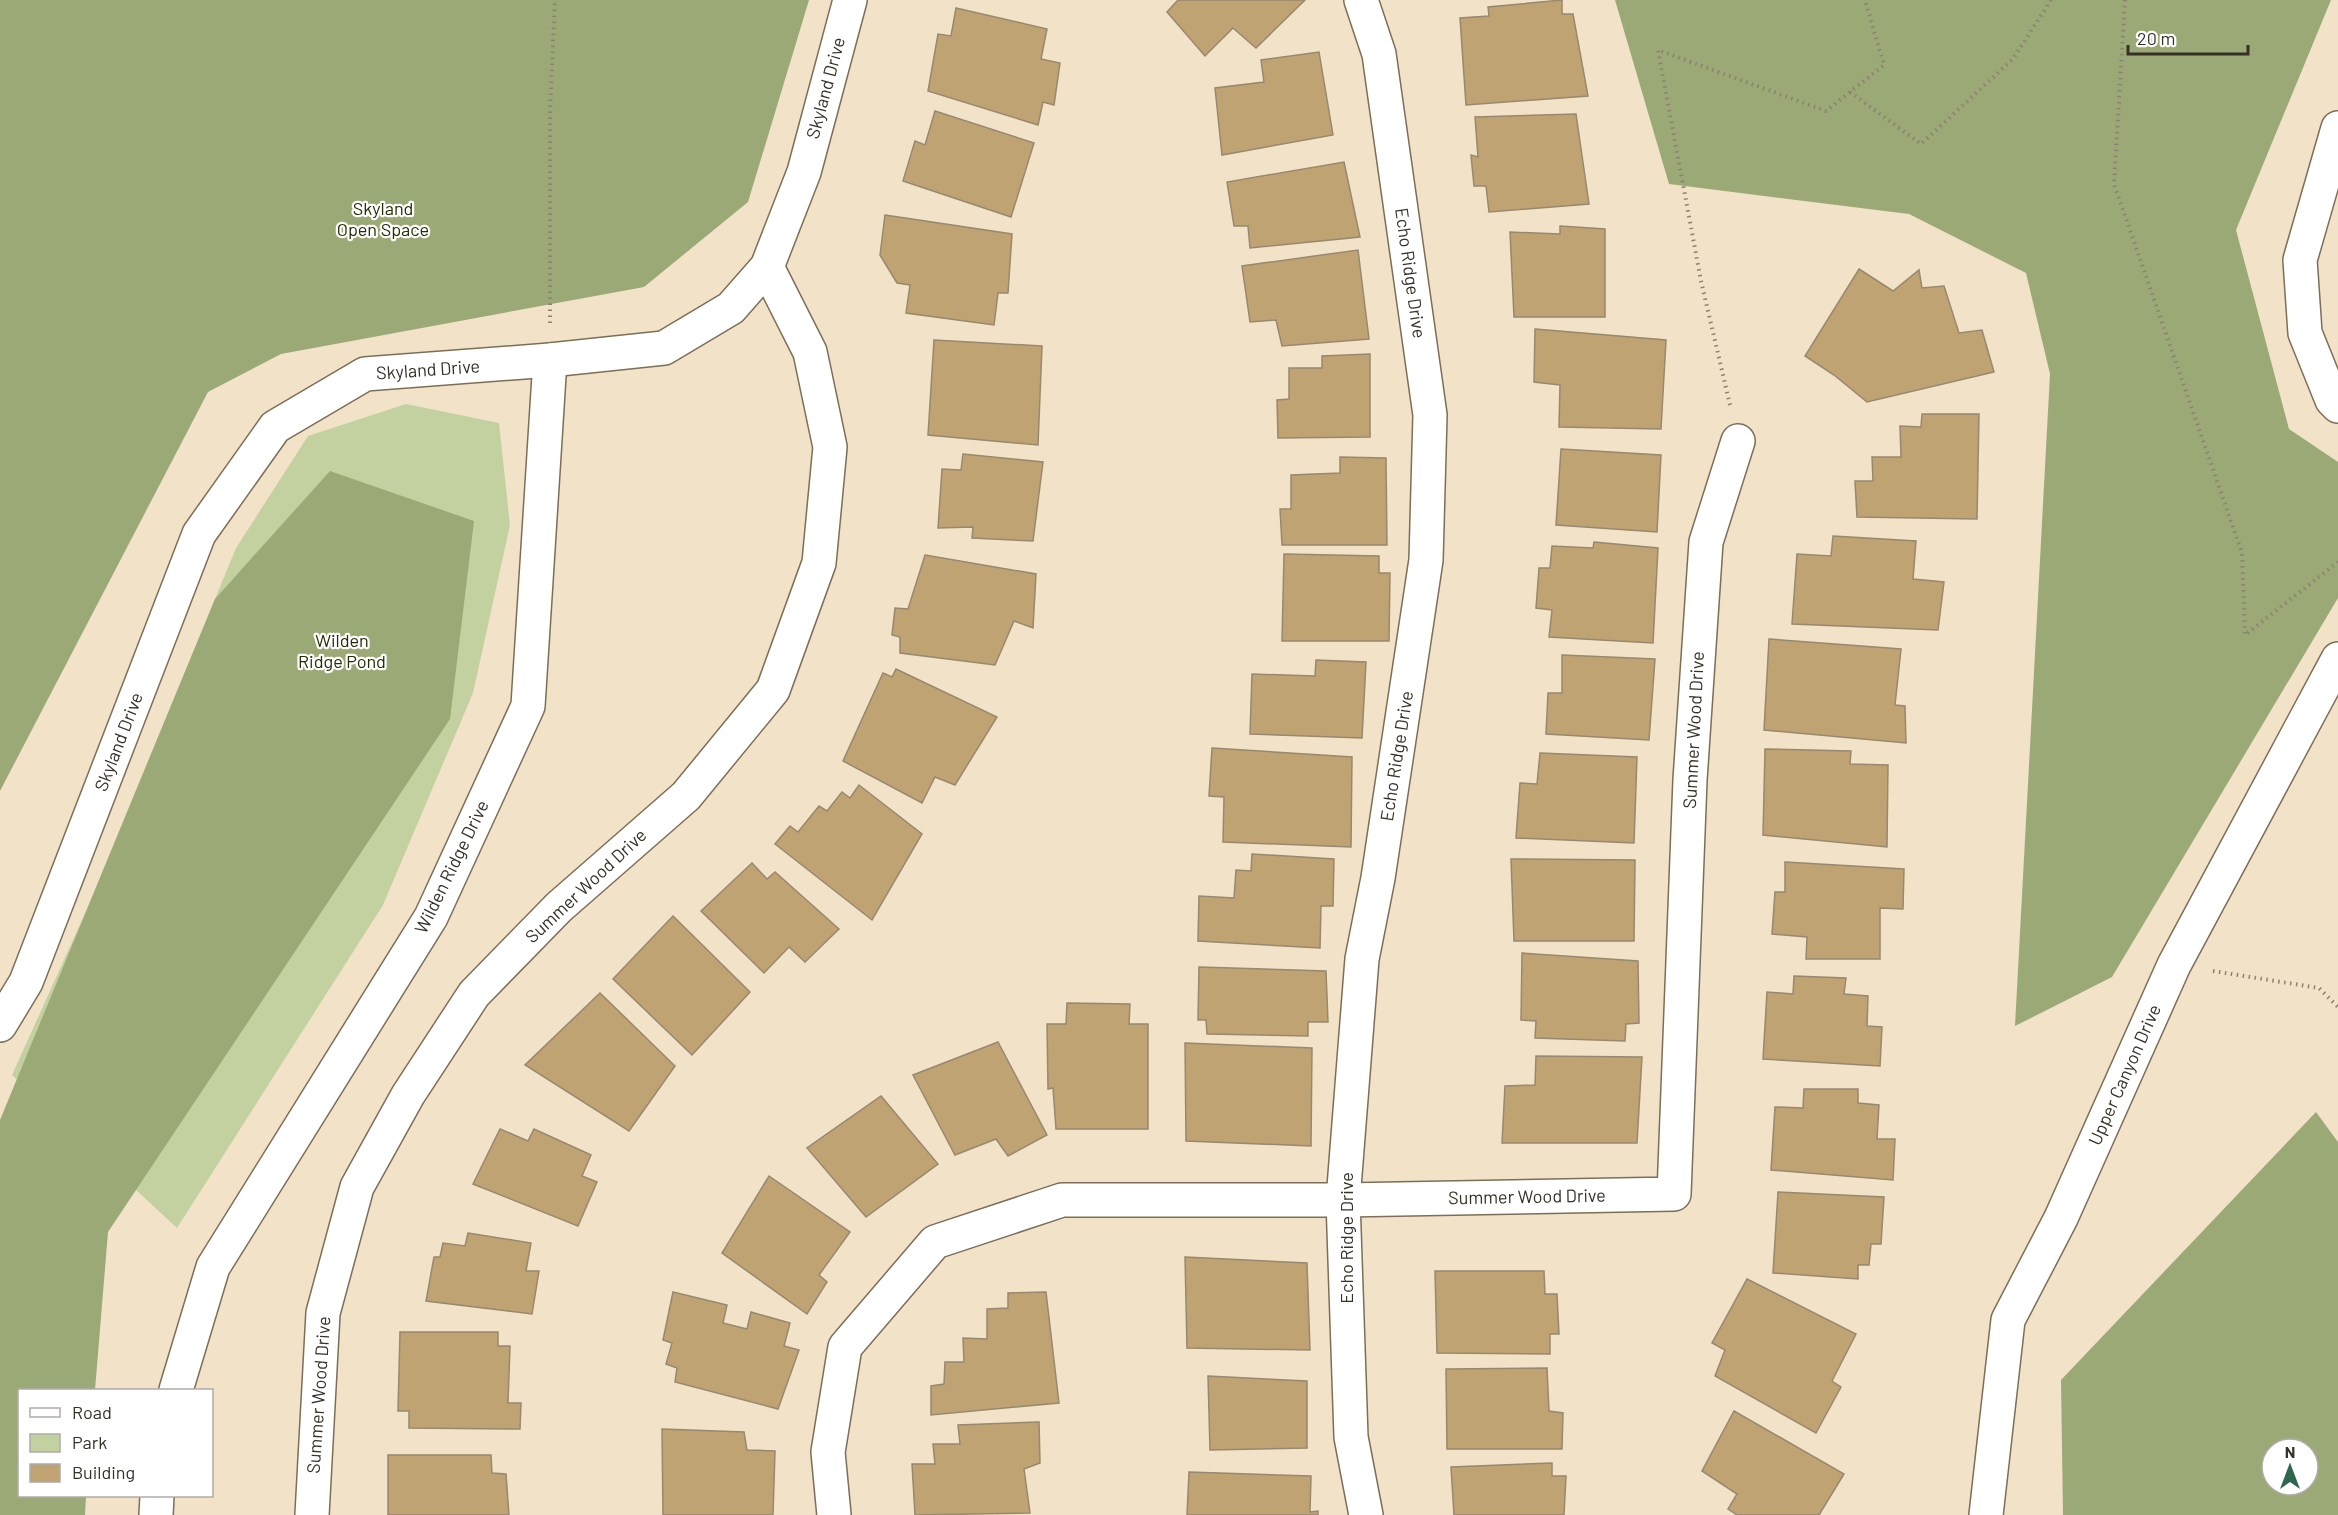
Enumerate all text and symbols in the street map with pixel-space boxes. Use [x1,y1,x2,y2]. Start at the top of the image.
scale bar [2128,18,2248,56]
text: 20 m [2137,27,2175,49]
street label: Skyland Drive [801,35,849,141]
park label: Skyland Open Space [337,197,429,240]
street label: Echo Ridge Drive [1391,206,1431,340]
street label: Skyland Drive [375,354,481,384]
park label: Wilden Ridge Pond [298,629,386,672]
street label: Summer Wood Drive [1678,651,1708,809]
street label: Skyland Drive [89,689,147,794]
street label: Echo Ridge Drive [1375,689,1417,823]
street label: Wilden Ridge Drive [409,796,493,937]
street label: Summer Wood Drive [520,823,650,947]
street label: Upper Canyon Drive [2083,1001,2165,1148]
street label: Echo Ridge Drive [1335,1172,1357,1304]
street label: Summer Wood Drive [1448,1184,1606,1208]
street label: Summer Wood Drive [302,1316,334,1474]
legend [18,1389,213,1497]
text: Road [72,1401,112,1423]
text: Park [72,1431,107,1453]
north arrow [2260,1437,2320,1497]
text: N [2285,1442,2295,1461]
text: Building [72,1461,135,1483]

